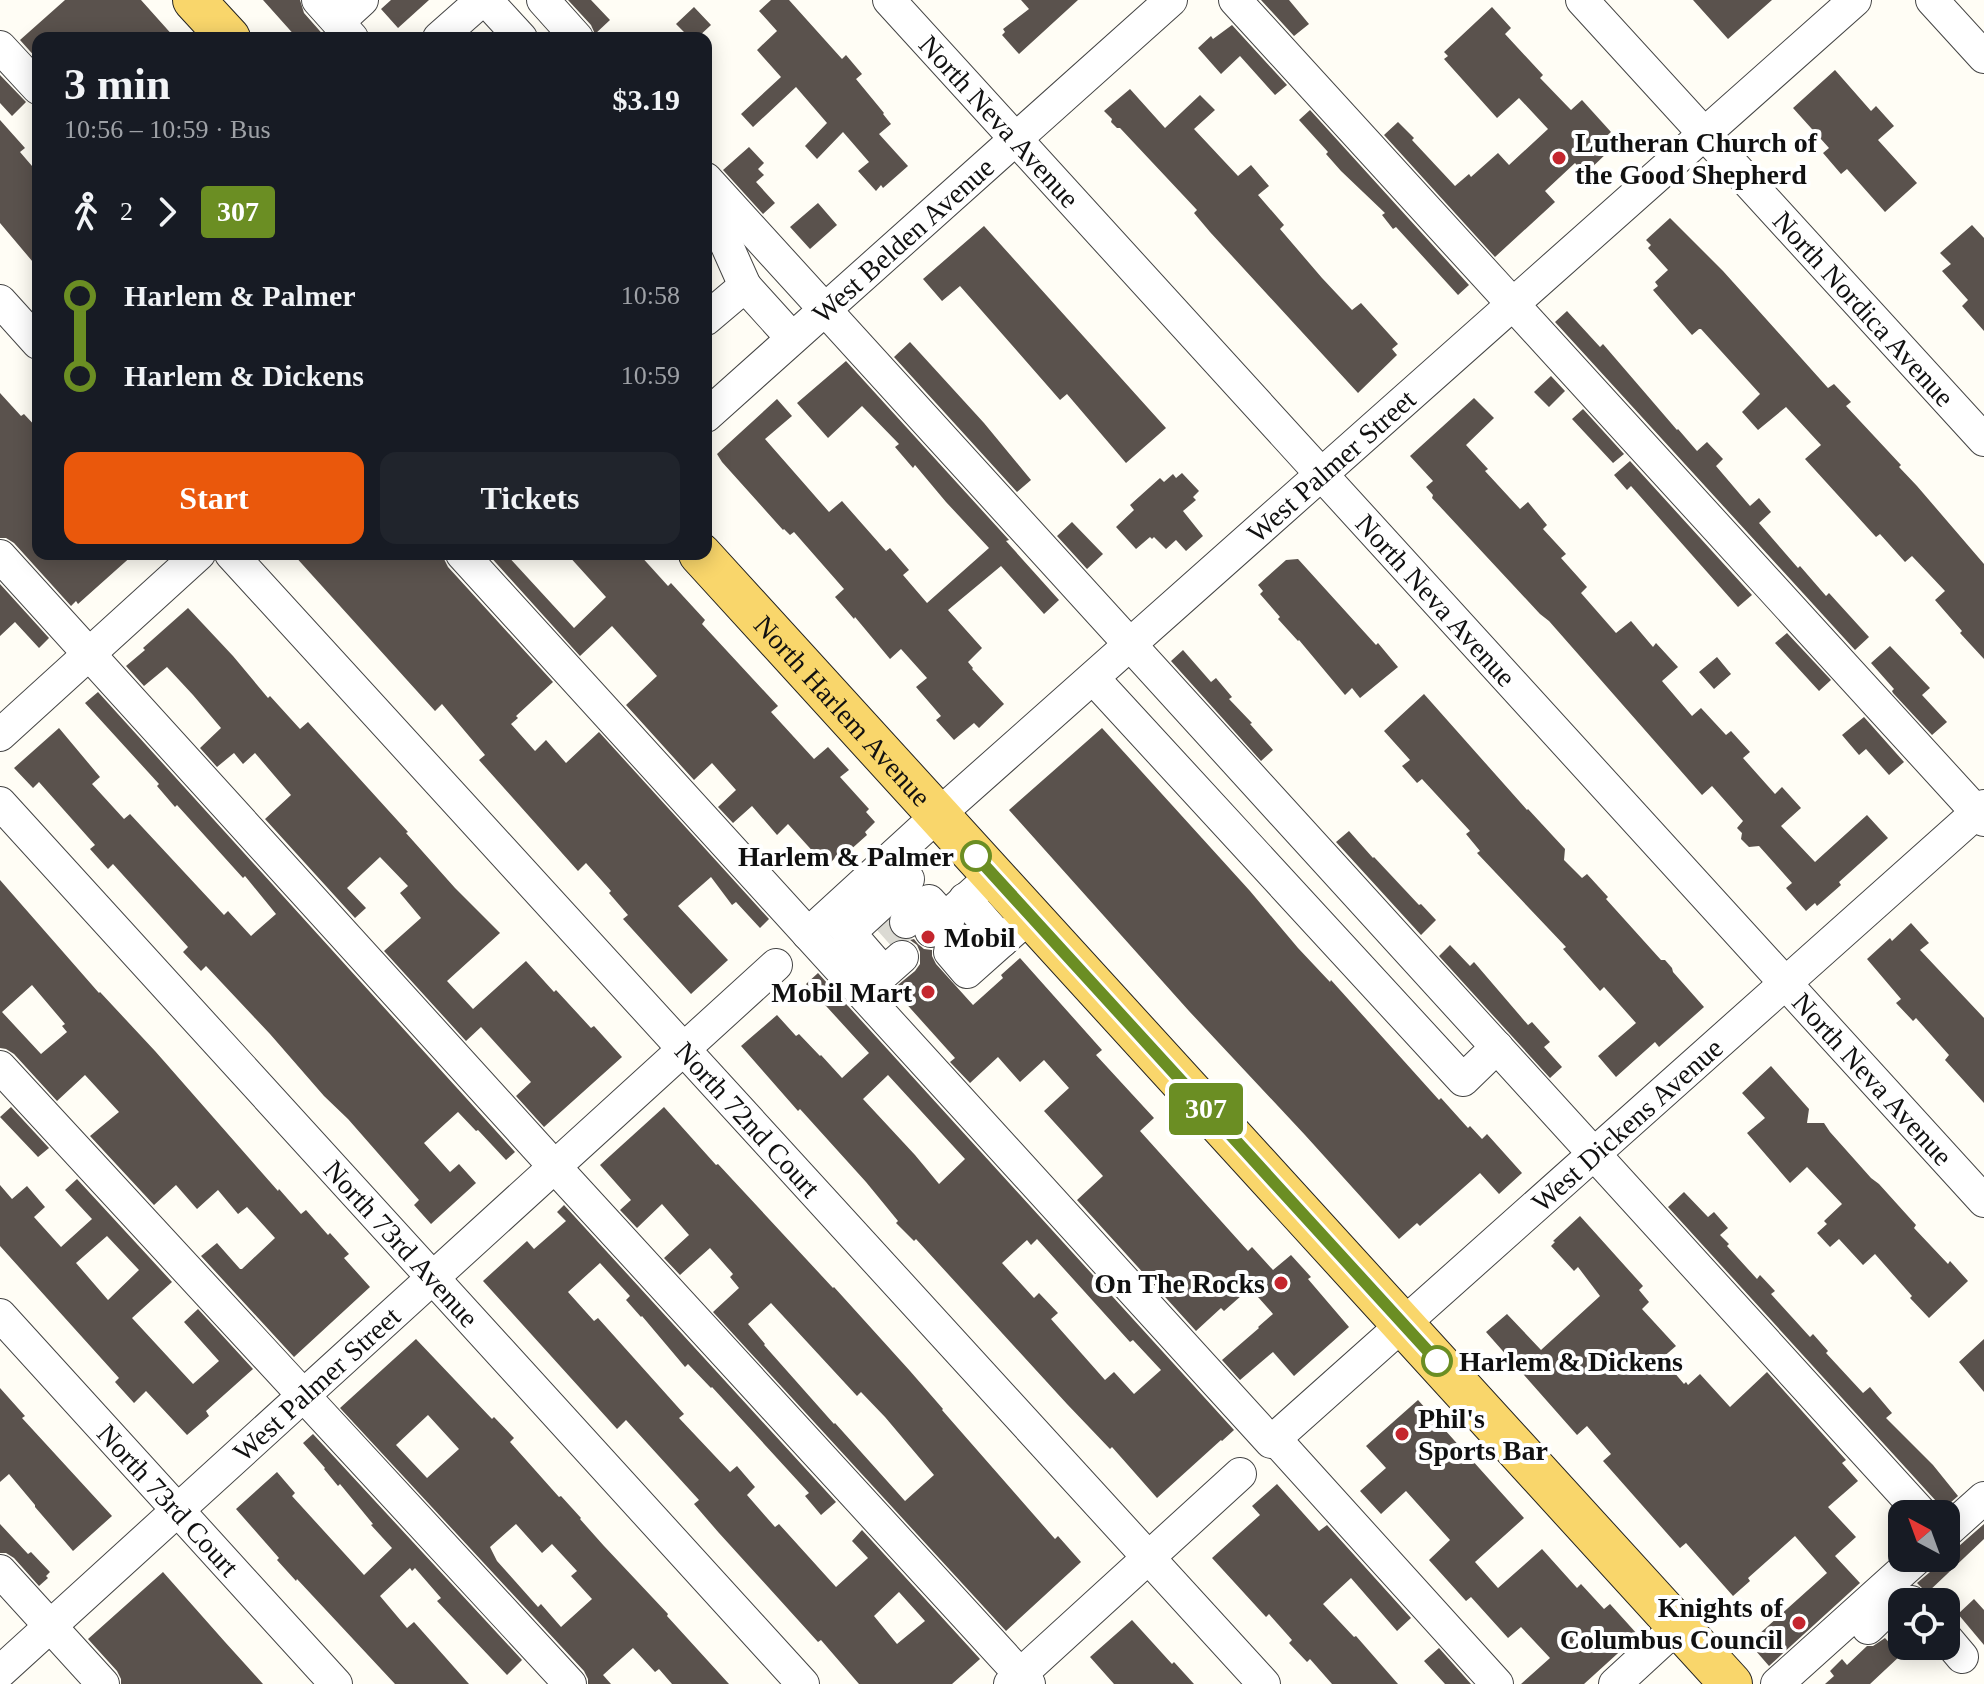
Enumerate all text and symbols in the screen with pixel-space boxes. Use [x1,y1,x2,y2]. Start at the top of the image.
street label: North Neva Avenue [913,29,1085,214]
text: 3 min [64,60,170,109]
text: $3.19 [613,83,680,116]
text: 10:56 – 10:59 · Bus [64,115,271,144]
place label: Lutheran Church of the Good Shepherd [1575,127,1818,190]
marker: Lutheran Church of the Good Shepherd [1550,149,1568,167]
street label: West Belden Avenue [806,151,1000,329]
icon: walk [64,190,108,234]
icon: forward [145,190,189,234]
text: 307 [217,196,259,227]
text: 2 [120,197,133,226]
street label: North Nordica Avenue [1767,205,1960,413]
text: Harlem & Palmer [124,279,356,312]
text: 10:58 [621,281,680,310]
text: Harlem & Dickens [124,359,364,392]
text: 10:59 [621,361,680,390]
street label: West Palmer Street [1241,383,1422,549]
button: Start [64,452,364,544]
button: Tickets [380,452,680,544]
street label: North Neva Avenue [1349,508,1522,693]
street label: North Harlem Avenue [748,609,937,813]
place label: Harlem & Palmer [738,841,954,872]
marker: Harlem & Palmer [961,841,991,871]
place label: Mobil [944,922,1016,953]
marker: Mobil [919,928,937,946]
place label: Mobil Mart [771,977,913,1008]
marker: Mobil Mart [919,983,937,1001]
street label: North Neva Avenue [1786,987,1959,1172]
street label: West Dickens Avenue [1526,1032,1729,1218]
street label: North 72nd Court [669,1036,826,1204]
line badge: 307 [1160,1083,1252,1135]
text: 307 [1185,1093,1227,1124]
street label: North 73rd Avenue [318,1154,485,1333]
place label: On The Rocks [1094,1268,1265,1299]
marker: On The Rocks [1272,1274,1290,1292]
street label: West Palmer Street [227,1300,406,1468]
marker: Harlem & Dickens [1422,1346,1452,1376]
place label: Harlem & Dickens [1459,1346,1683,1377]
place label: Phil's Sports Bar [1418,1403,1548,1466]
street label: North 73rd Court [91,1418,245,1583]
marker: Phil's Sports Bar [1393,1425,1411,1443]
north arrow [1888,1500,1960,1572]
map controls [1888,1500,1960,1660]
button: locate [1888,1588,1960,1660]
place label: Knights of Columbus Council [1560,1592,1784,1655]
marker: Knights of Columbus Council [1790,1614,1808,1632]

